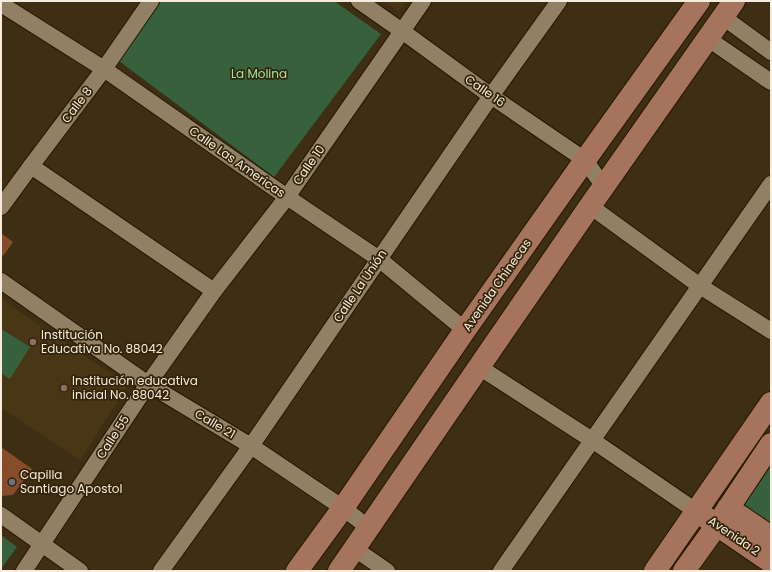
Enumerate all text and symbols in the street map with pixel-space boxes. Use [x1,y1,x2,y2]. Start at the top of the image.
park label: La Molina [231,65,287,82]
street label: Calle 16 [462,71,509,111]
street label: Calle 8 [57,83,96,126]
street label: Calle Las Americas [186,122,289,201]
street label: Calle 10 [289,141,329,188]
street label: Avenida Chinecas [458,235,535,334]
street label: Calle La Unión [329,246,390,326]
place label: Institución Educativa No. 88042 [41,326,163,357]
marker: Institución Educativa No. 88042 [28,337,38,347]
place label: Institución educativa inicial No. 88042 [72,372,198,403]
marker: Institución educativa inicial No. 88042 [59,383,69,393]
street label: Calle 21 [192,405,239,442]
street label: Calle 55 [92,412,133,462]
place label: Capilla Santiago Apostol [20,466,122,497]
marker: Capilla Santiago Apostol [7,477,17,487]
street label: Avenida 2 [705,512,764,559]

